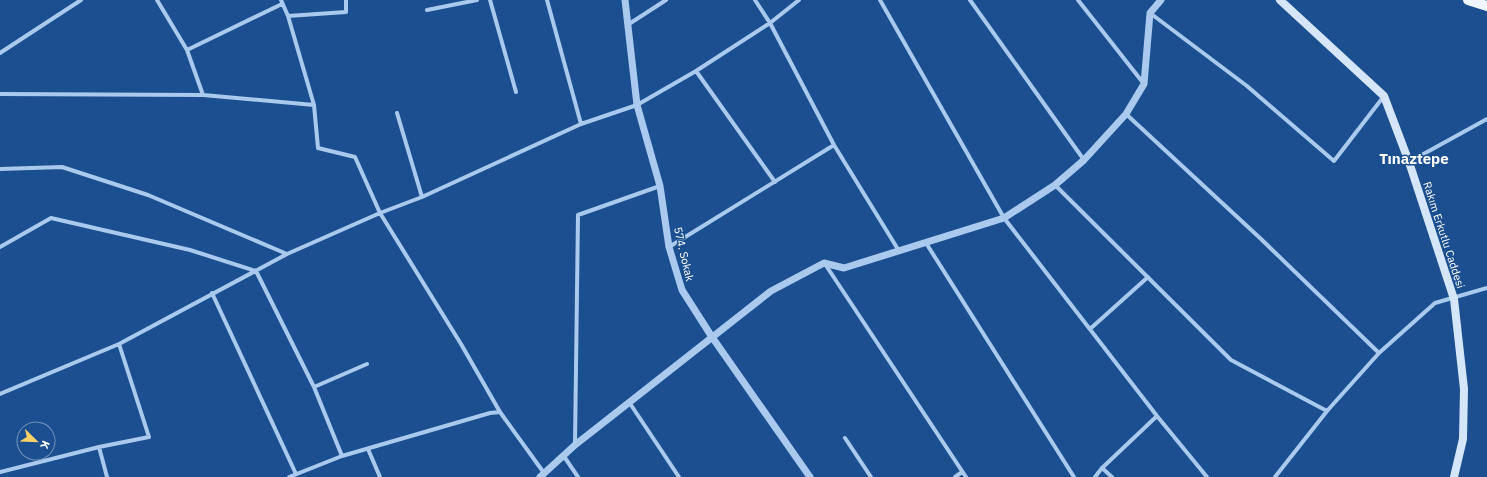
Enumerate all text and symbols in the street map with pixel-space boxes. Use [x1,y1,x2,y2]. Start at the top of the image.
district label: Tınaztepe [1379,149,1449,168]
street label: Rakım Erkutlu Caddesi [1420,180,1468,290]
street label: 574. Sokak [671,225,697,283]
north arrow [16,421,56,461]
text: K [37,439,53,451]

